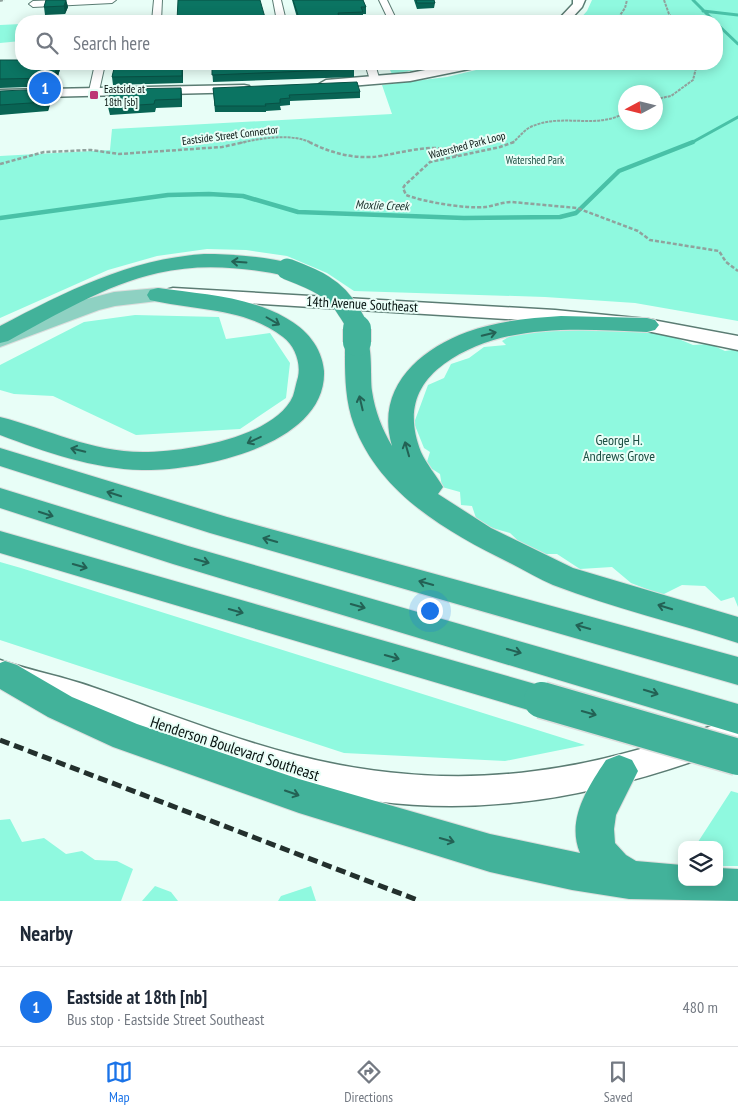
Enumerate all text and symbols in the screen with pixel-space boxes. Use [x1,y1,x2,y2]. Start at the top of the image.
search box [15,15,723,70]
icon: search [33,29,61,57]
text: Search here [73,31,150,55]
pin: 1 [29,69,61,107]
place label: Eastside at 18th [sb] [104,82,145,109]
north arrow [618,85,663,130]
marker: Eastside at 18th [sb] [88,89,100,101]
street label: Eastside Street Connector [181,122,279,148]
street label: Watershed Park Loop [427,128,507,162]
park label: Watershed Park [506,153,565,167]
water label: Moxlie Creek [355,197,410,213]
one-way arrow [232,258,248,267]
street label: 14th Avenue Southeast [306,292,418,316]
one-way arrow [265,316,280,326]
one-way arrow [480,329,496,338]
one-way arrow [356,395,365,411]
park label: George H. Andrews Grove [583,431,655,465]
one-way arrow [247,435,262,445]
one-way arrow [402,441,411,457]
one-way arrow [70,445,86,454]
one-way arrow [106,488,122,498]
one-way arrow [38,509,54,519]
one-way arrow [262,535,278,544]
one-way arrow [193,556,209,566]
one-way arrow [72,561,88,571]
one-way arrow [419,578,435,588]
your location [417,598,443,624]
one-way arrow [350,601,366,611]
one-way arrow [658,602,674,612]
one-way arrow [228,607,244,617]
one-way arrow [575,622,591,632]
one-way arrow [506,646,522,656]
one-way arrow [384,653,400,663]
one-way arrow [643,688,659,697]
one-way arrow [581,709,597,719]
street label: Henderson Boulevard Southeast [148,711,323,785]
one-way arrow [283,789,299,798]
one-way arrow [439,835,455,845]
map controls [678,841,723,886]
button: layers [678,841,723,886]
text: Nearby [20,920,73,947]
text: Eastside at 18th [nb] [67,985,207,1009]
text: 1 [32,997,40,1017]
text: 480 m [683,997,718,1017]
text: Bus stop · Eastside Street Southeast [67,1009,264,1029]
tab: Map [105,1058,133,1106]
tab: Directions [344,1058,393,1106]
tab: Saved [604,1058,633,1106]

